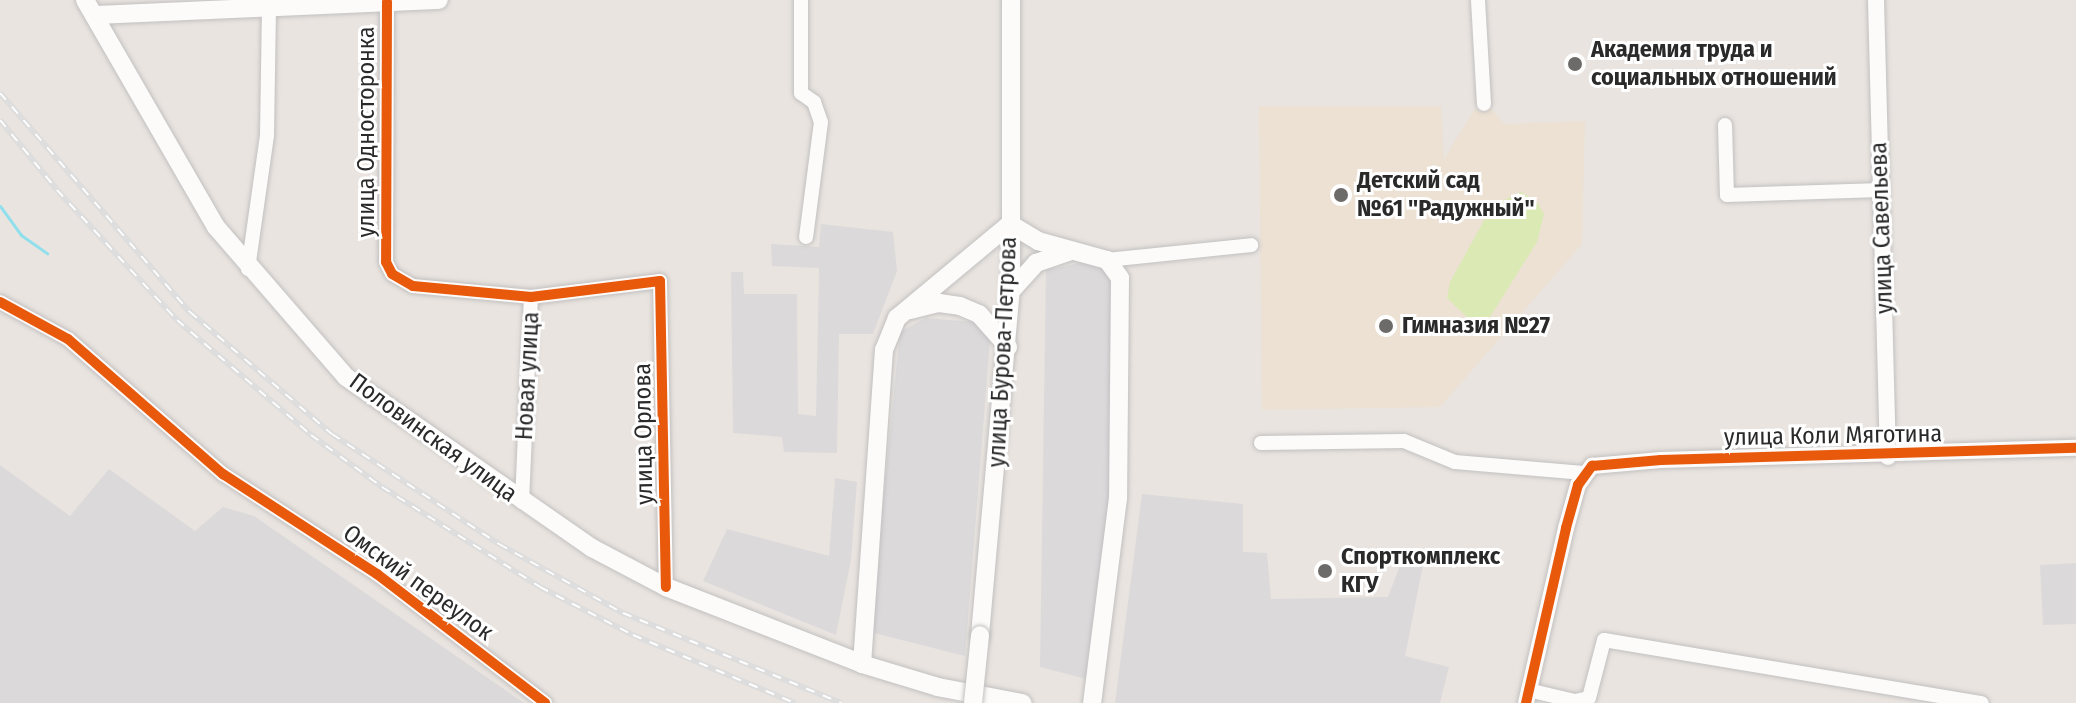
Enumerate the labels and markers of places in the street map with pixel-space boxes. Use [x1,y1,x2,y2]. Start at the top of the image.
place label: Академия труда и социальных отношений [1591,36,1837,92]
marker: Академия труда и социальных отношений [1566,55,1584,73]
place label: Детский сад №61 "Радужный" [1357,167,1535,223]
marker: Детский сад №61 "Радужный" [1332,186,1350,204]
place label: Гимназия №27 [1402,312,1550,340]
marker: Гимназия №27 [1377,317,1395,335]
place label: Спорткомплекс КГУ [1341,543,1500,599]
marker: Спорткомплекс КГУ [1316,562,1334,580]

